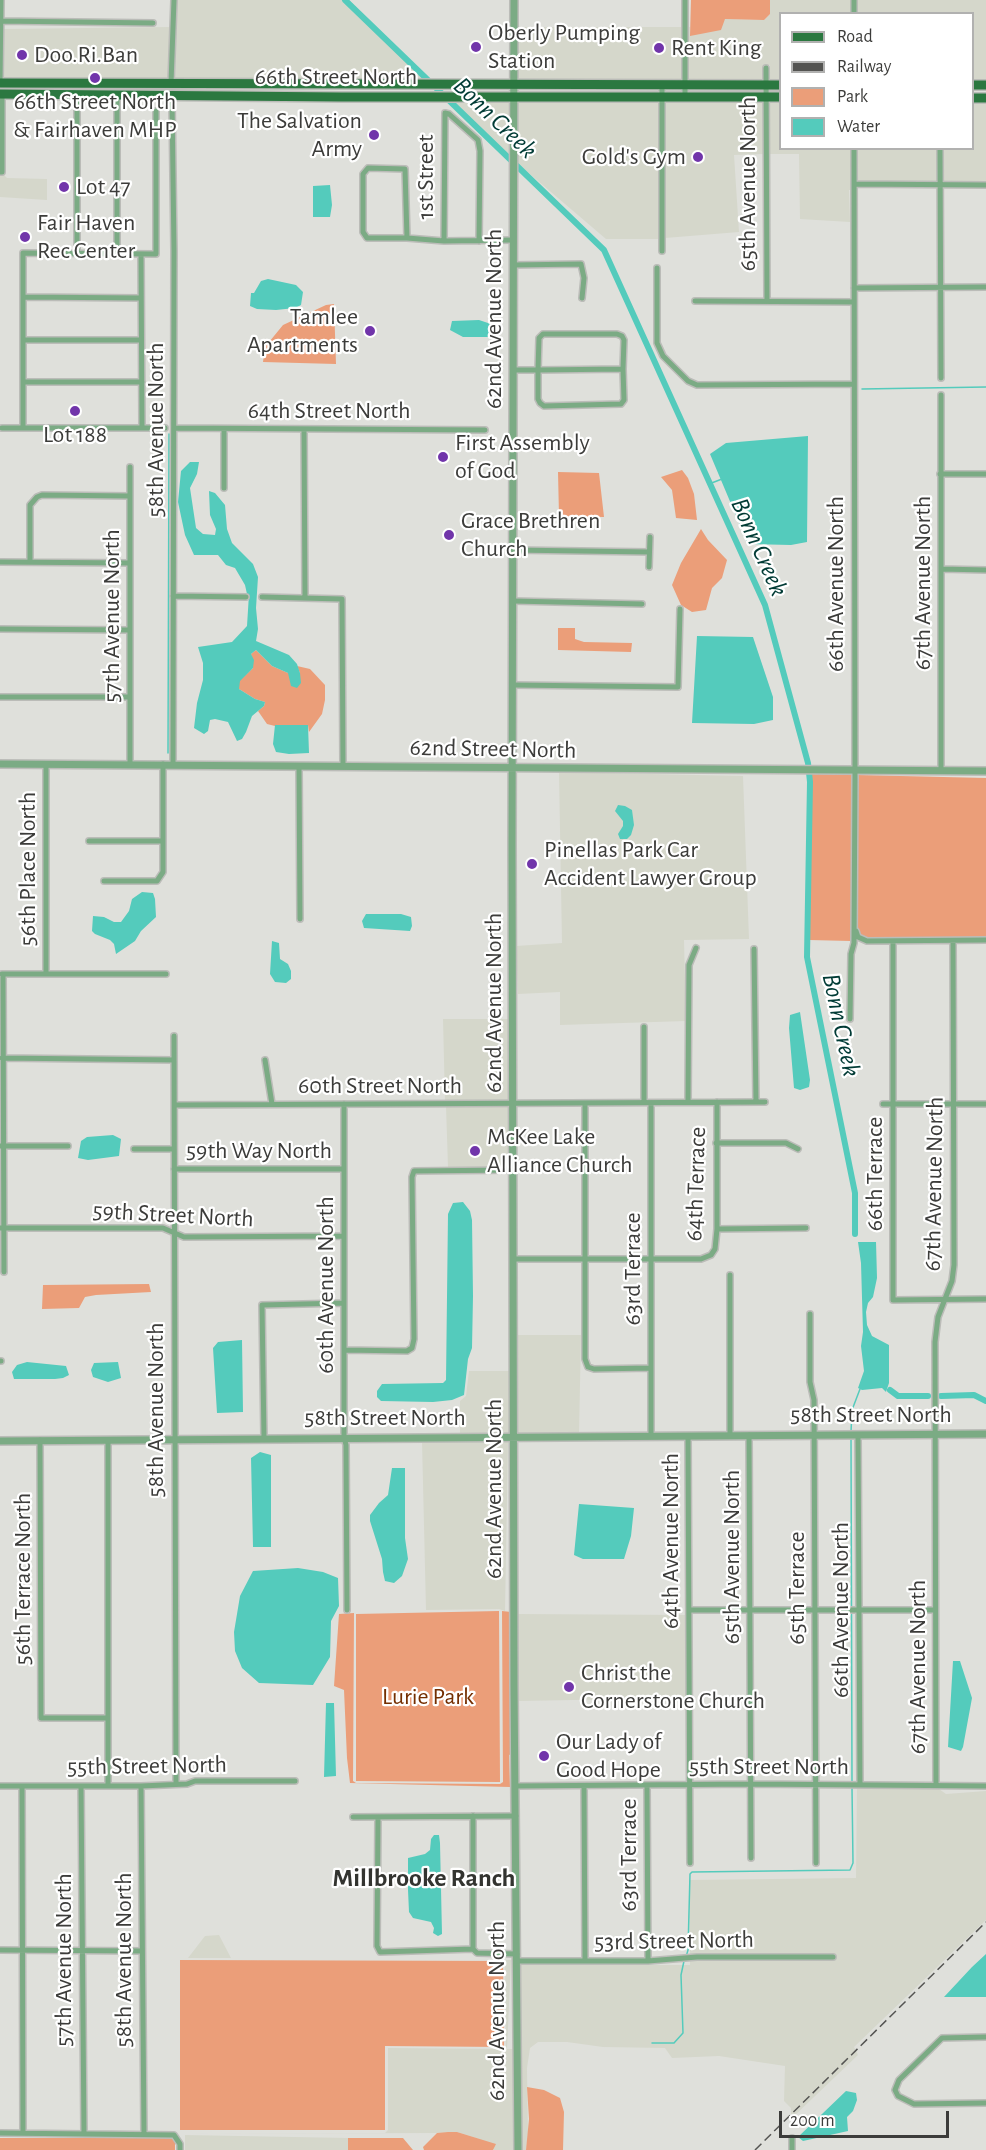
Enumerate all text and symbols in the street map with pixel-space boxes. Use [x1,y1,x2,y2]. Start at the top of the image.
legend [779,12,974,150]
place label: Oberly Pumping Station [488,19,640,75]
text: Road [837,28,873,46]
place label: Rent King [671,34,762,62]
marker: Oberly Pumping Station [469,40,483,54]
place label: Doo.Ri.Ban [34,41,138,69]
marker: Rent King [652,41,666,55]
marker: Doo.Ri.Ban [15,48,29,62]
text: Railway [837,58,891,76]
street label: 66th Street North [255,63,417,91]
marker: 66th Street North & Fairhaven MHP [88,71,102,85]
water label: Bonn Creek [447,71,543,165]
place label: 66th Street North & Fairhaven MHP [13,88,177,144]
text: Park [837,88,868,106]
street label: 65th Avenue North [734,97,762,271]
place label: The Salvation Army [237,107,362,163]
text: Water [837,118,880,136]
marker: The Salvation Army [367,128,381,142]
street label: 1st Street [412,134,440,220]
place label: Gold's Gym [582,143,686,171]
marker: Gold's Gym [691,150,705,164]
place label: Lot 47 [76,173,131,201]
marker: Lot 47 [57,180,71,194]
place label: Fair Haven Rec Center [37,209,135,265]
street label: 62nd Avenue North [480,229,508,409]
marker: Fair Haven Rec Center [18,230,32,244]
place label: Tamlee Apartments [247,303,358,359]
marker: Tamlee Apartments [363,324,377,338]
street label: 58th Avenue North [142,343,170,517]
street label: 64th Street North [248,397,410,425]
marker: Lot 188 [68,404,82,418]
place label: Lot 188 [43,421,107,449]
place label: First Assembly of God [455,429,590,485]
marker: First Assembly of God [436,450,450,464]
water label: Bonn Creek [724,493,794,601]
street label: 66th Avenue North [822,496,850,672]
street label: 67th Avenue North [909,496,937,670]
place label: Grace Brethren Church [461,507,600,563]
marker: Grace Brethren Church [442,528,456,542]
street label: 57th Avenue North [98,529,126,703]
street label: 62nd Street North [409,733,577,765]
street label: 56th Place North [14,792,42,946]
place label: Pinellas Park Car Accident Lawyer Group [544,836,757,892]
marker: Pinellas Park Car Accident Lawyer Group [525,857,539,871]
street label: 62nd Avenue North [480,913,508,1093]
water label: Bonn Creek [815,971,867,1079]
street label: 60th Street North [298,1072,462,1100]
street label: 67th Avenue North [918,1096,950,1272]
street label: 66th Terrace [861,1117,889,1231]
place label: McKee Lake Alliance Church [487,1123,632,1179]
street label: 64th Terrace [680,1126,712,1242]
street label: 59th Way North [186,1137,332,1165]
marker: McKee Lake Alliance Church [468,1144,482,1158]
street label: 59th Street North [92,1196,254,1234]
street label: 60th Avenue North [312,1196,340,1374]
street label: 63rd Terrace [619,1212,647,1326]
street label: 58th Avenue North [142,1323,170,1497]
street label: 62nd Avenue North [480,1399,508,1579]
street label: 58th Street North [790,1401,952,1429]
street label: 58th Street North [304,1404,466,1432]
street label: 64th Avenue North [657,1453,685,1629]
street label: 65th Avenue North [718,1470,746,1644]
street label: 56th Terrace North [9,1493,37,1665]
street label: 66th Avenue North [827,1522,855,1698]
street label: 65th Terrace [783,1531,811,1645]
street label: 67th Avenue North [904,1580,932,1754]
place label: Christ the Cornerstone Church [581,1659,765,1715]
marker: Christ the Cornerstone Church [562,1680,576,1694]
park label: Lurie Park [382,1683,474,1711]
place label: Our Lady of Good Hope [556,1728,661,1784]
marker: Our Lady of Good Hope [537,1749,551,1763]
street label: 55th Street North [67,1750,227,1782]
street label: 55th Street North [689,1753,849,1781]
street label: 63rd Terrace [615,1798,643,1912]
district label: Millbrooke Ranch [333,1862,515,1894]
street label: 57th Avenue North [50,1873,78,2047]
street label: 58th Avenue North [110,1873,138,2047]
street label: 62nd Avenue North [483,1921,511,2101]
street label: 53rd Street North [594,1925,754,1957]
scale bar [782,2099,952,2137]
text: 200 m [790,2112,835,2130]

